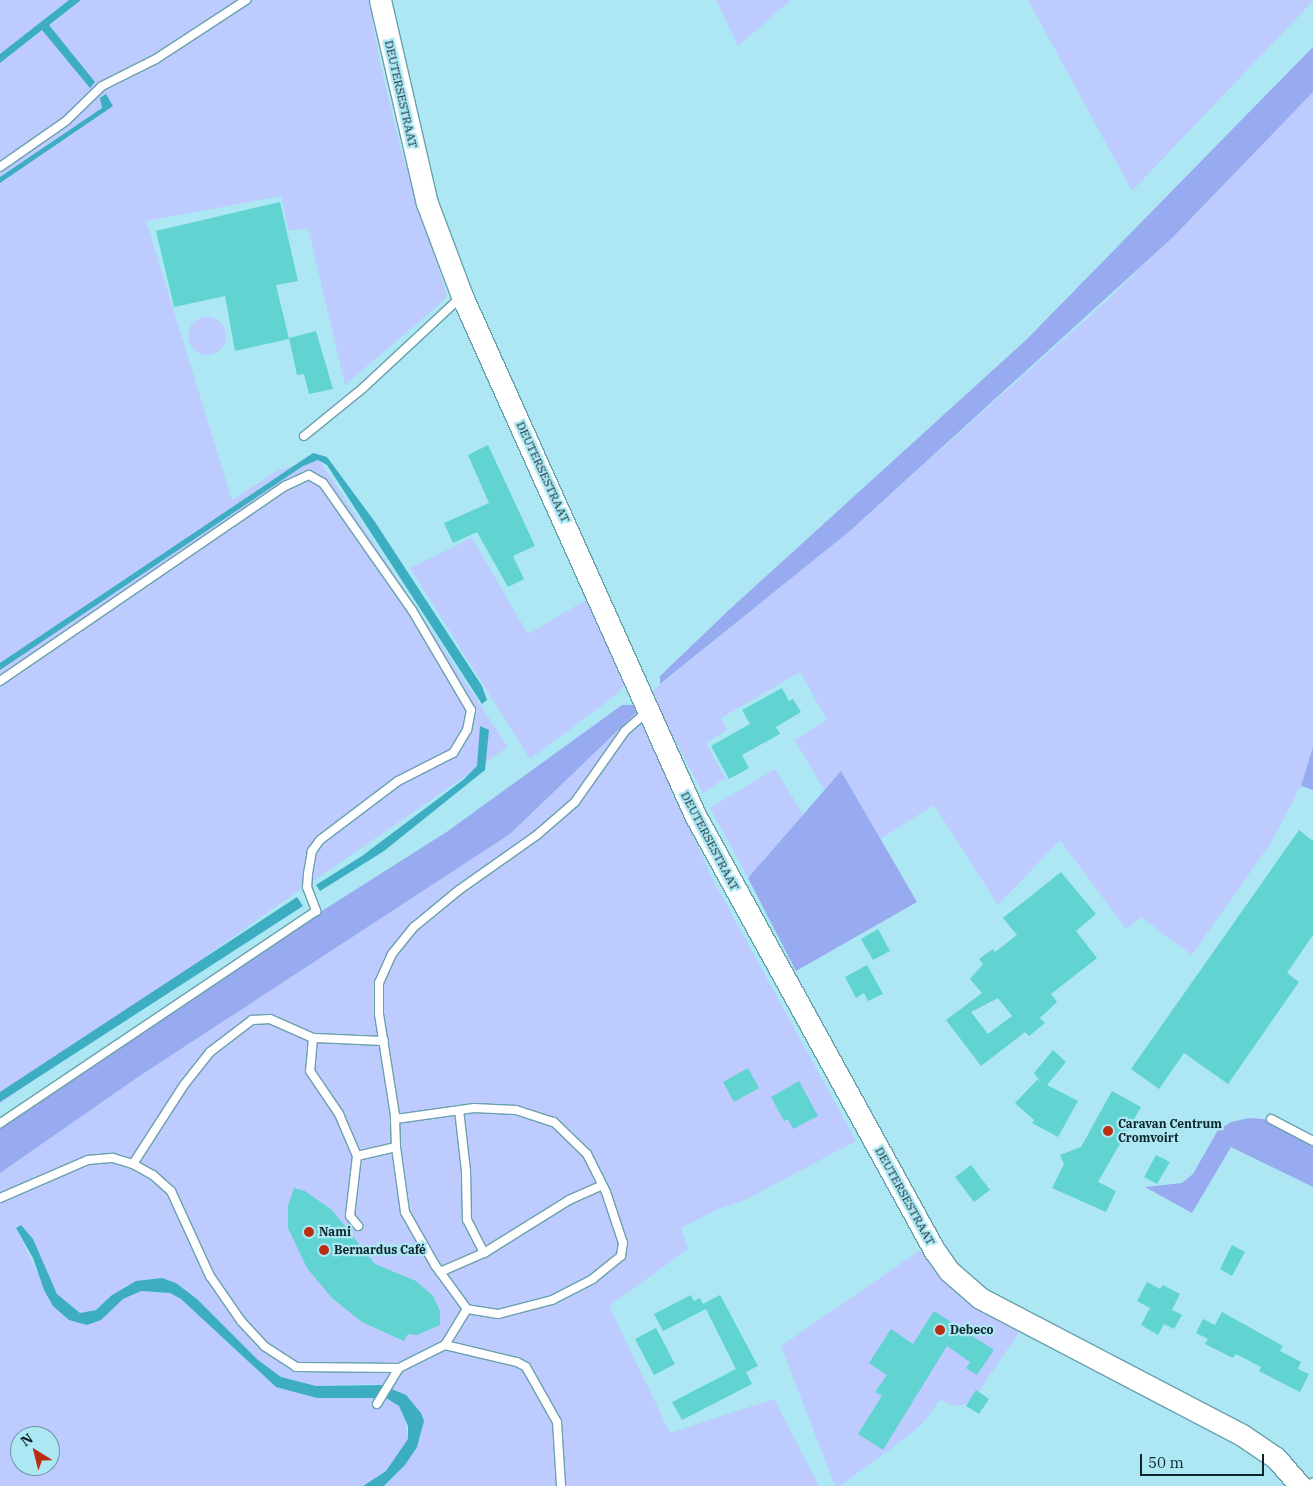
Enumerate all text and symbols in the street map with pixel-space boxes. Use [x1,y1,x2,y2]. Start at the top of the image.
street label: DEUTERSESTRAAT [382,39,420,149]
street label: DEUTERSESTRAAT [513,419,573,525]
street label: DEUTERSESTRAAT [678,789,742,893]
place label: Caravan Centrum Cromvoirt [1118,1117,1222,1145]
marker: Caravan Centrum Cromvoirt [1102,1125,1114,1137]
street label: DEUTERSESTRAAT [872,1144,938,1248]
place label: Nami [319,1225,351,1239]
marker: Nami [303,1226,315,1238]
place label: Bernardus Café [334,1243,426,1257]
marker: Bernardus Café [318,1244,330,1256]
place label: Debeco [950,1323,994,1337]
marker: Debeco [934,1324,946,1336]
north arrow [10,1426,60,1476]
text: N [17,1429,37,1450]
scale bar [1143,1444,1267,1476]
text: 50 m [1148,1453,1184,1472]

